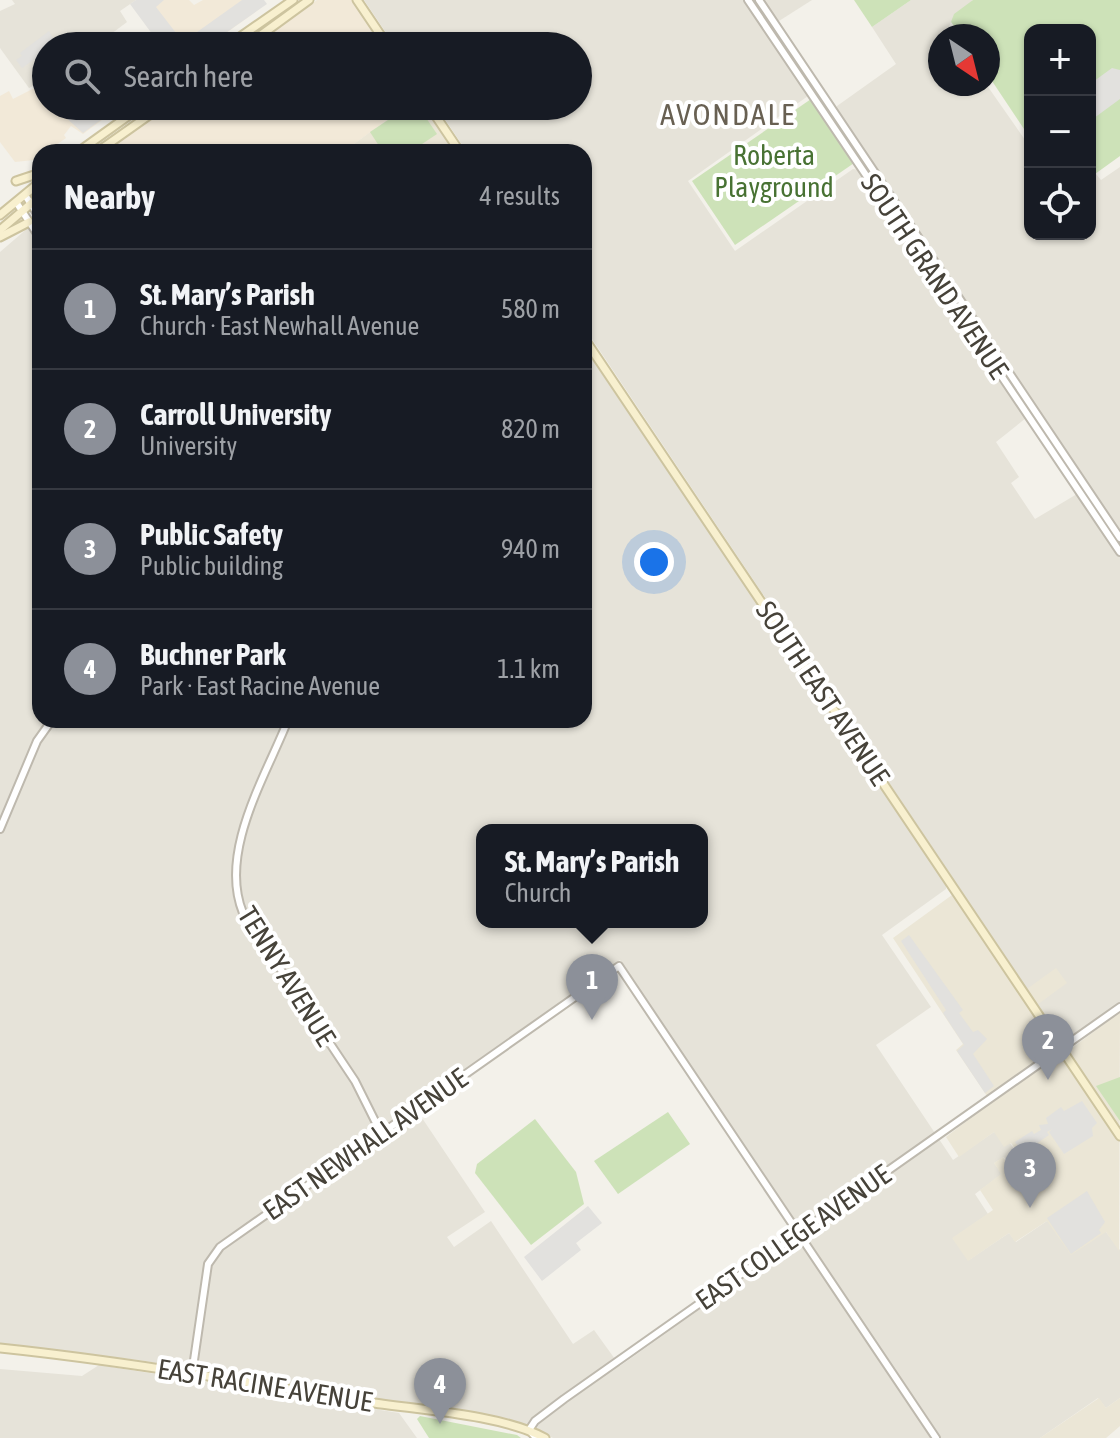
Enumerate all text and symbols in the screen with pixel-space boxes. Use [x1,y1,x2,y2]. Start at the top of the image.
north arrow [928,24,1000,96]
map controls [1024,24,1096,240]
button: + [1024,24,1096,96]
search box [32,32,592,120]
icon: search [60,54,104,98]
text: Search here [124,59,253,93]
button: − [1024,96,1096,168]
district label: AVONDALE [660,97,796,131]
park label: Roberta Playground [714,139,834,203]
street label: SOUTH GRAND AVENUE [855,168,1015,384]
button: locate [1024,168,1096,240]
text: Nearby [64,177,155,216]
text: 4 results [479,181,560,211]
text: St. Mary’s Parish [140,277,315,311]
text: 1 [84,294,96,324]
text: 580 m [501,294,560,324]
text: Church · East Newhall Avenue [140,311,419,341]
text: Carroll University [140,397,331,431]
text: 2 [84,414,96,444]
text: 820 m [501,414,560,444]
text: University [140,431,237,461]
text: Public Safety [140,517,283,551]
text: 3 [84,534,96,564]
text: 940 m [501,534,560,564]
your location [634,542,674,582]
text: Public building [140,551,283,581]
street label: SOUTH EAST AVENUE [750,595,896,791]
text: Buchner Park [140,637,286,671]
text: 4 [84,654,96,684]
text: 1.1 km [497,654,560,684]
text: Park · East Racine Avenue [140,671,380,701]
popup [476,824,708,928]
text: St. Mary’s Parish [505,844,679,878]
text: Church [505,878,571,908]
street label: TENNY AVENUE [232,901,342,1051]
pin: 1 [566,954,618,1020]
pin: 2 [1022,1014,1074,1080]
street label: EAST NEWHALL AVENUE [257,1062,473,1226]
pin: 3 [1004,1142,1056,1208]
street label: EAST COLLEGE AVENUE [690,1158,896,1316]
street label: EAST RACINE AVENUE [155,1352,375,1418]
pin: 4 [414,1358,466,1424]

